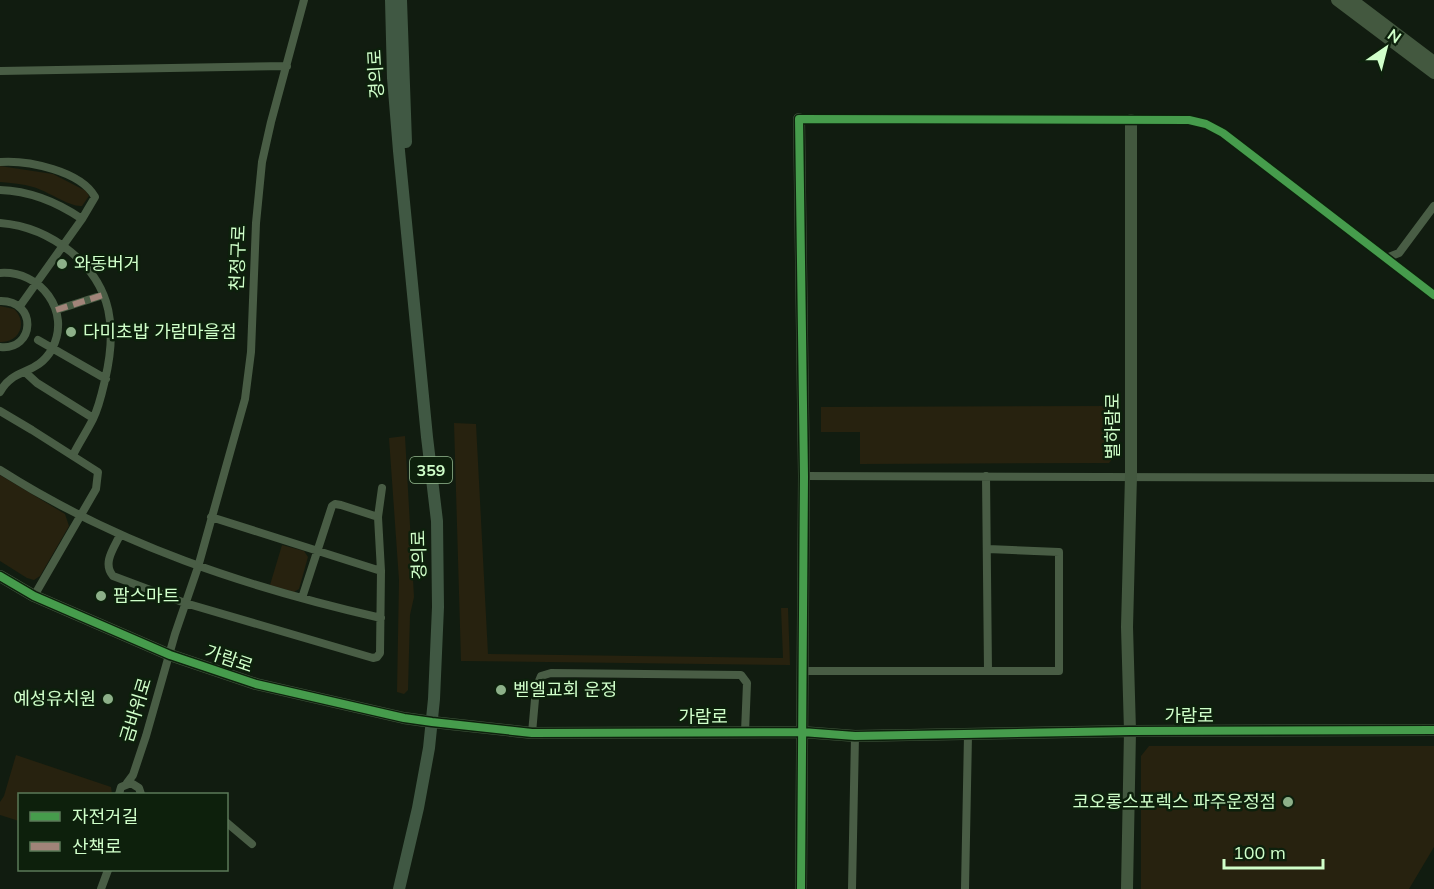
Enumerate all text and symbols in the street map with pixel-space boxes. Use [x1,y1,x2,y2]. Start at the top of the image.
north arrow [1356,18,1416,78]
text: N [1384,24,1405,47]
street label: 경의로 [363,49,388,99]
street label: 천정구로 [225,224,250,291]
place label: 와동버거 [74,252,140,275]
marker: 와동버거 [55,257,69,271]
place label: 다미초밥 가람마을점 [83,320,237,343]
marker: 다미초밥 가람마을점 [64,325,78,339]
street label: 별하람로 [1101,393,1124,459]
road number: 359 [410,457,452,483]
street label: 경의로 [407,530,430,580]
place label: 팜스마트 [113,584,179,607]
marker: 팜스마트 [94,589,108,603]
street label: 가람로 [202,640,256,677]
street label: 금바위로 [115,675,156,745]
place label: 벧엘교회 운정 [513,678,617,701]
marker: 벧엘교회 운정 [494,683,508,697]
place label: 예성유치원 [13,687,96,710]
marker: 예성유치원 [101,692,115,706]
street label: 가람로 [1164,704,1214,727]
street label: 가람로 [678,705,728,728]
place label: 코오롱스포렉스 파주운정점 [1073,790,1276,813]
legend [18,793,228,871]
marker: 코오롱스포렉스 파주운정점 [1281,795,1295,809]
text: 자전거길 [72,805,138,828]
scale bar [1224,832,1323,870]
text: 산책로 [72,835,122,858]
text: 100 m [1233,841,1286,864]

